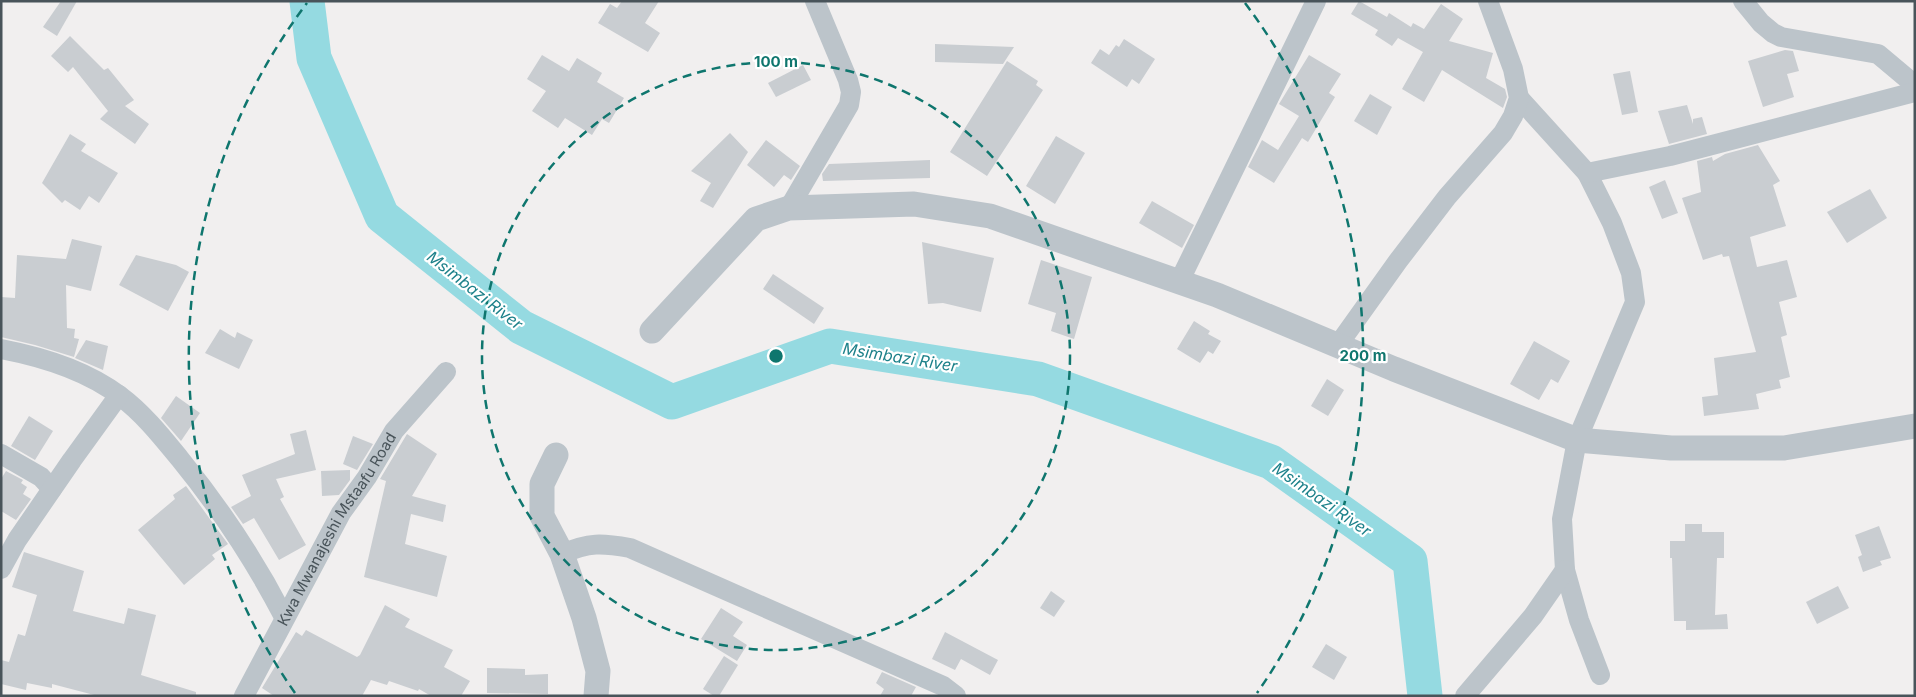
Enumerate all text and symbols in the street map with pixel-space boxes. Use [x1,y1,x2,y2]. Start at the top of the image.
text: 100 m [754,52,798,71]
water label: Msimbazi River [423,246,528,334]
water label: Msimbazi River [841,338,960,376]
text: 200 m [1340,346,1386,365]
centre of rings [767,347,785,365]
street label: Kwa Mwanajeshi Mstaafu Road [273,429,400,629]
water label: Msimbazi River [1269,458,1376,541]

